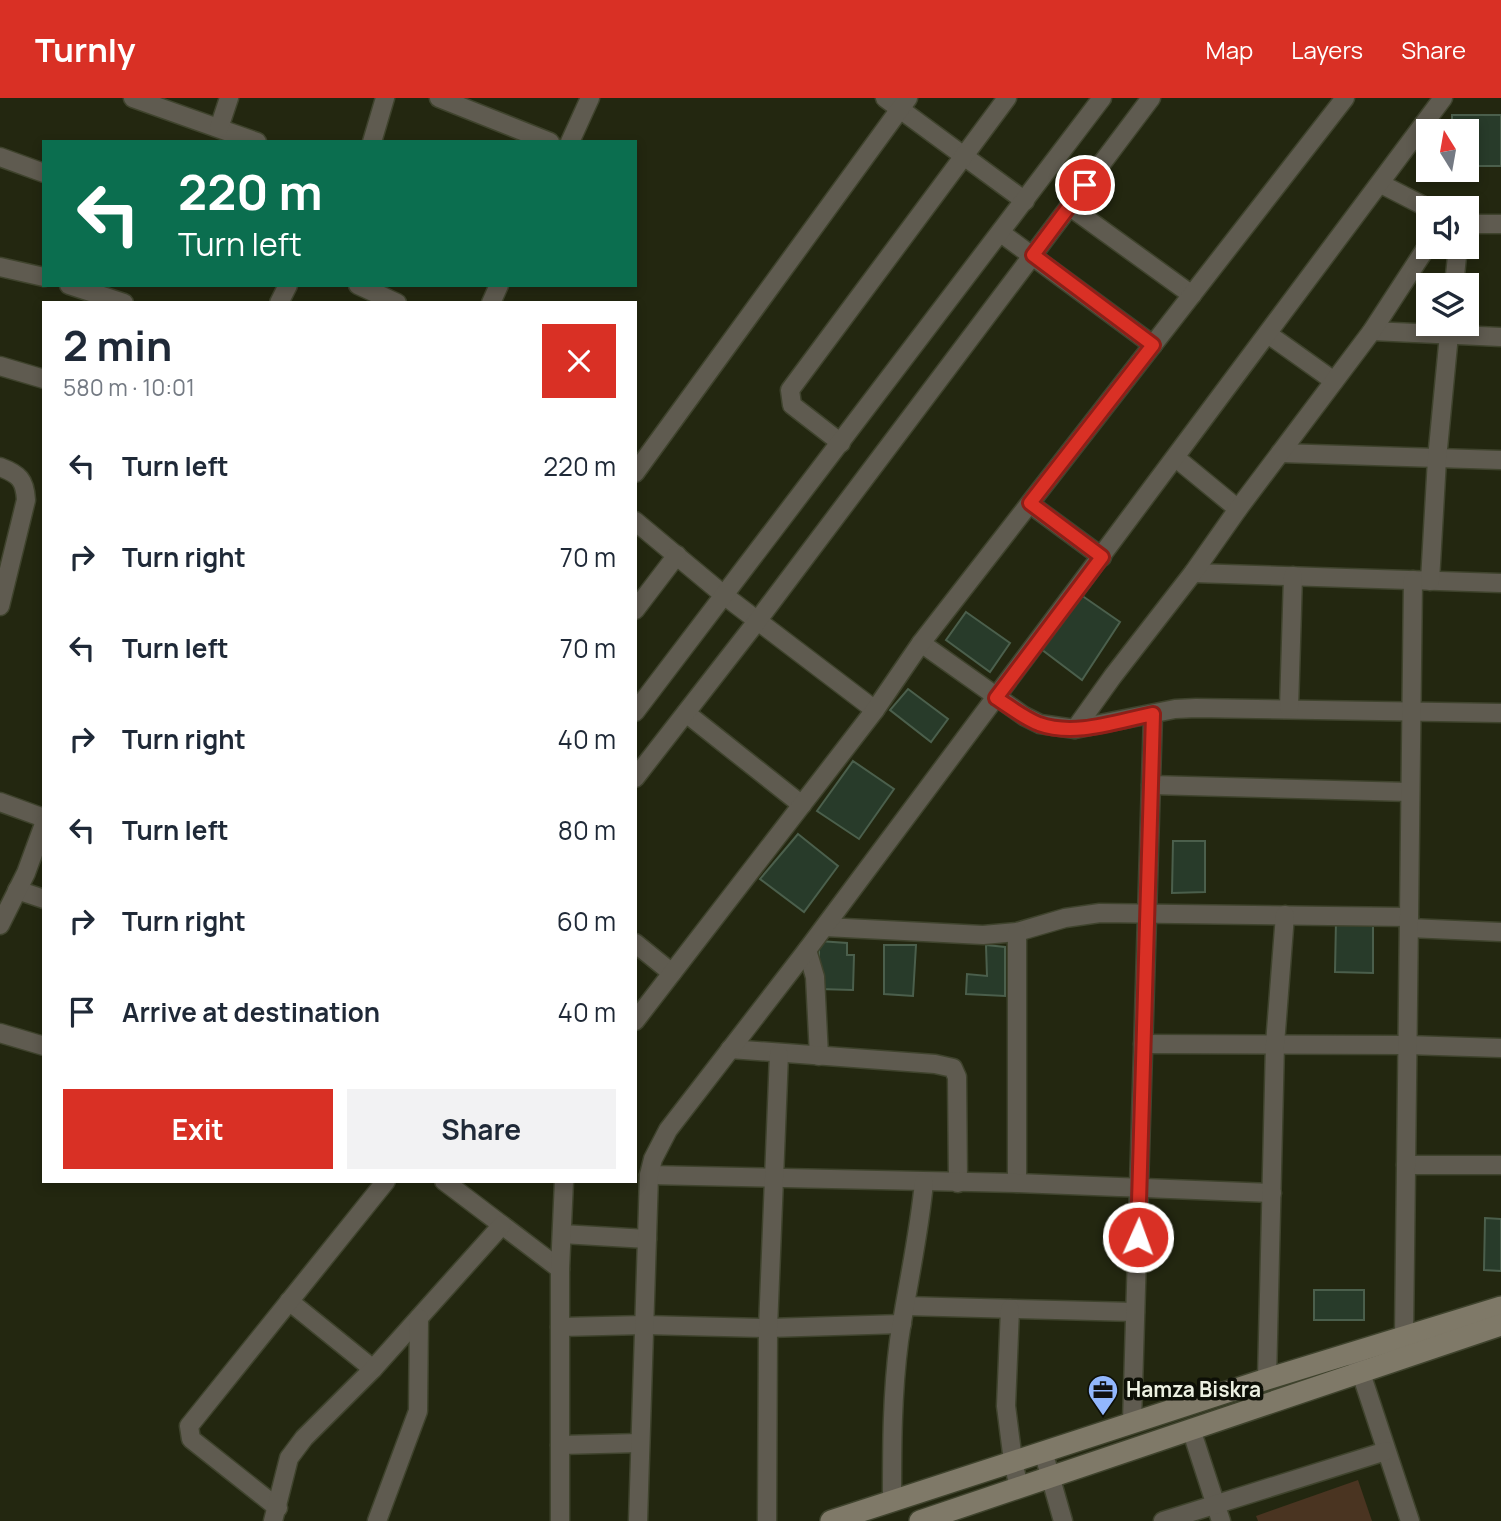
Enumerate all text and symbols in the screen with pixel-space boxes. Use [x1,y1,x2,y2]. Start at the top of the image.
text: Turnly [35,27,136,72]
text: Map [1206,33,1253,66]
text: Layers [1291,33,1363,66]
text: Share [1401,33,1466,66]
north arrow [1416,119,1479,182]
map controls [1416,119,1479,336]
pin [1055,155,1115,215]
text: 220 m [178,158,322,225]
icon: arrive [1066,166,1104,204]
icon: left [63,168,154,259]
button: sound [1416,196,1479,259]
text: Turn left [178,222,302,266]
button: layers [1416,273,1479,336]
text: 2 min [63,316,172,374]
button: close [542,324,616,398]
text: 580 m · 10:01 [63,371,195,403]
icon: left [63,447,101,485]
text: Turn left [122,448,229,484]
text: 220 m [543,448,616,484]
icon: right [63,538,101,576]
text: Turn right [122,539,246,575]
text: 70 m [560,539,616,575]
icon: left [63,629,101,667]
text: Turn left [122,630,229,666]
text: 70 m [560,630,616,666]
icon: right [63,720,101,758]
text: Turn right [122,721,246,757]
text: 40 m [558,721,616,757]
icon: left [63,811,101,849]
text: Turn left [122,812,229,848]
text: 80 m [558,812,616,848]
icon: right [63,902,101,940]
text: Turn right [122,903,246,939]
text: 60 m [557,903,616,939]
icon: arrive [63,993,101,1031]
text: Arrive at destination [122,994,380,1030]
text: 40 m [558,994,616,1030]
button: Exit [63,1089,333,1169]
button: Share [347,1089,616,1169]
position arrow [1101,1200,1175,1274]
office icon: Hamza Biskra [1086,1373,1120,1417]
place label: Hamza Biskra [1126,1375,1261,1403]

